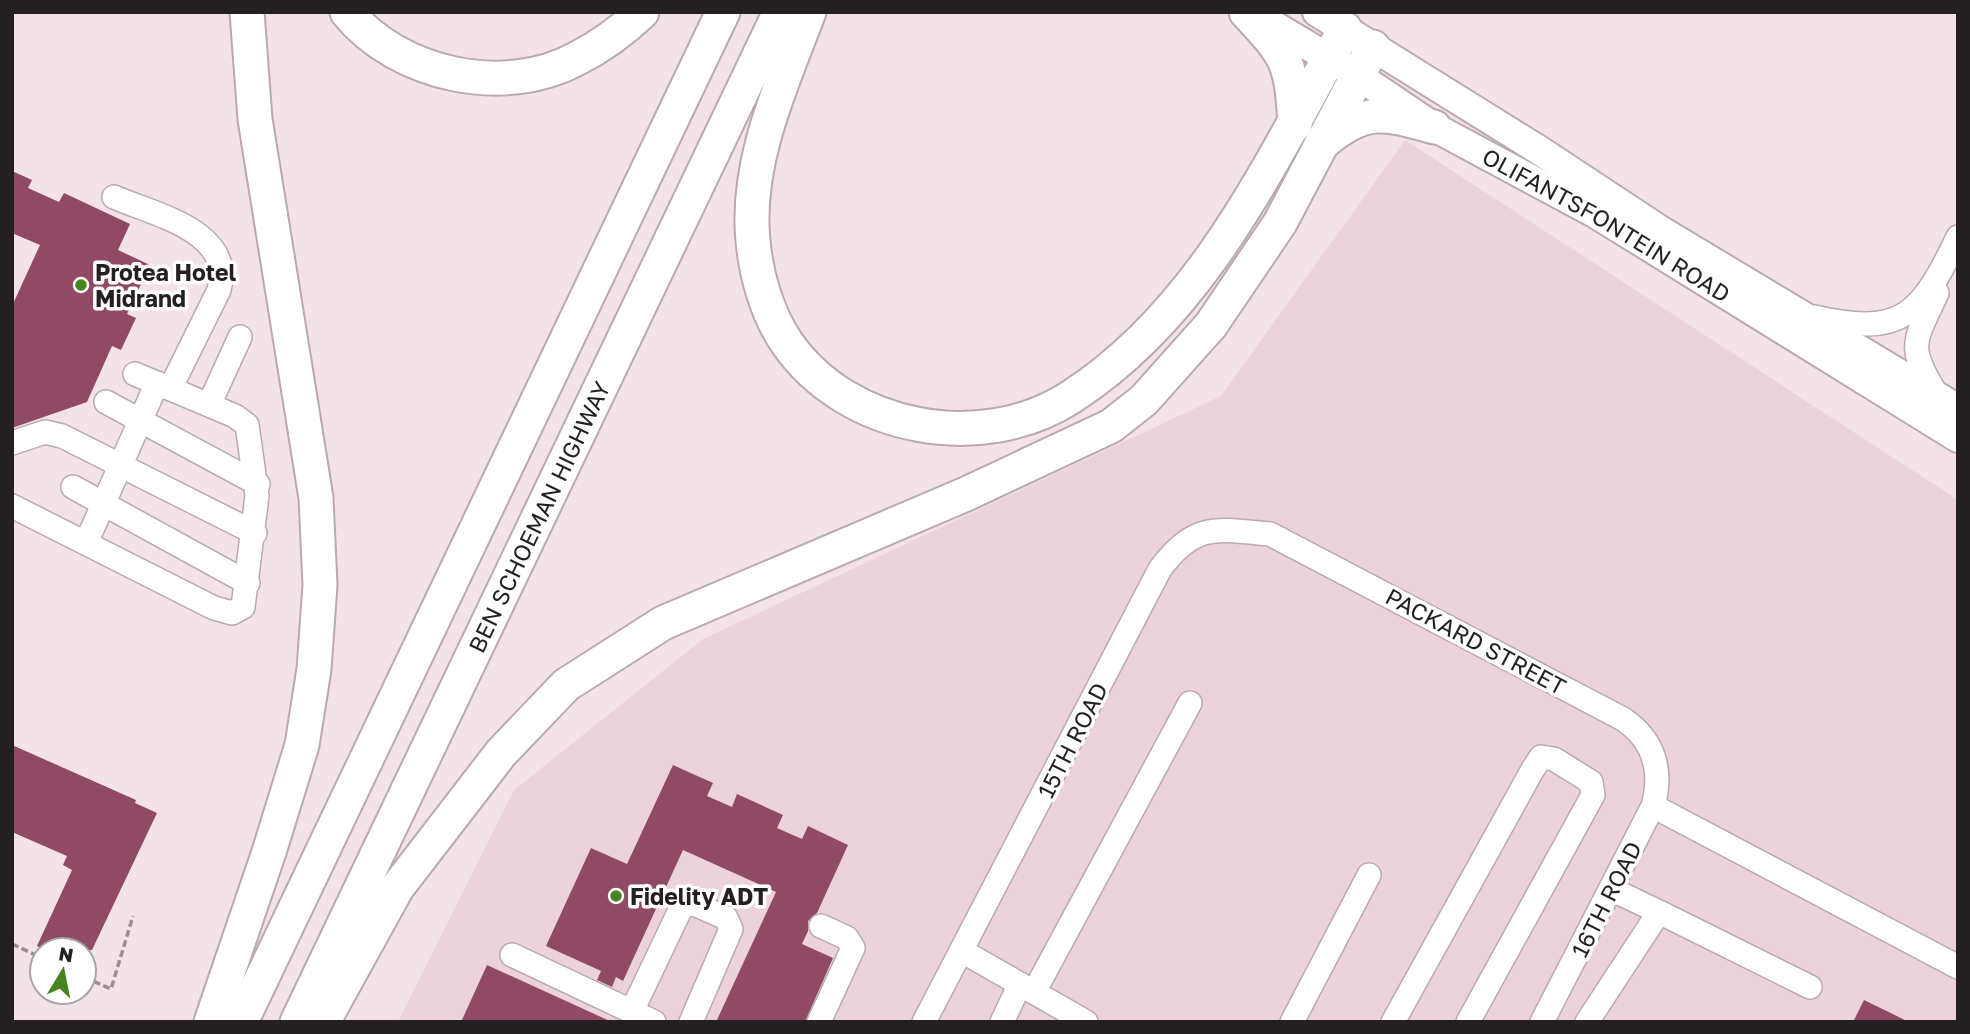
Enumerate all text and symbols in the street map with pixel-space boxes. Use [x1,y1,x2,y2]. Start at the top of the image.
street label: OLIFANTSFONTEIN ROAD [1478,142,1735,308]
place label: Protea Hotel Midrand [95,258,237,312]
marker: Protea Hotel Midrand [73,277,89,293]
street label: BEN SCHOEMAN HIGHWAY [462,377,615,657]
street label: PACKARD STREET [1381,582,1571,700]
street label: 15TH ROAD [1031,678,1113,802]
street label: 16TH ROAD [1565,836,1647,962]
place label: Fidelity ADT [630,882,768,910]
marker: Fidelity ADT [608,888,624,904]
north arrow [28,936,98,1006]
text: N [57,941,75,966]

